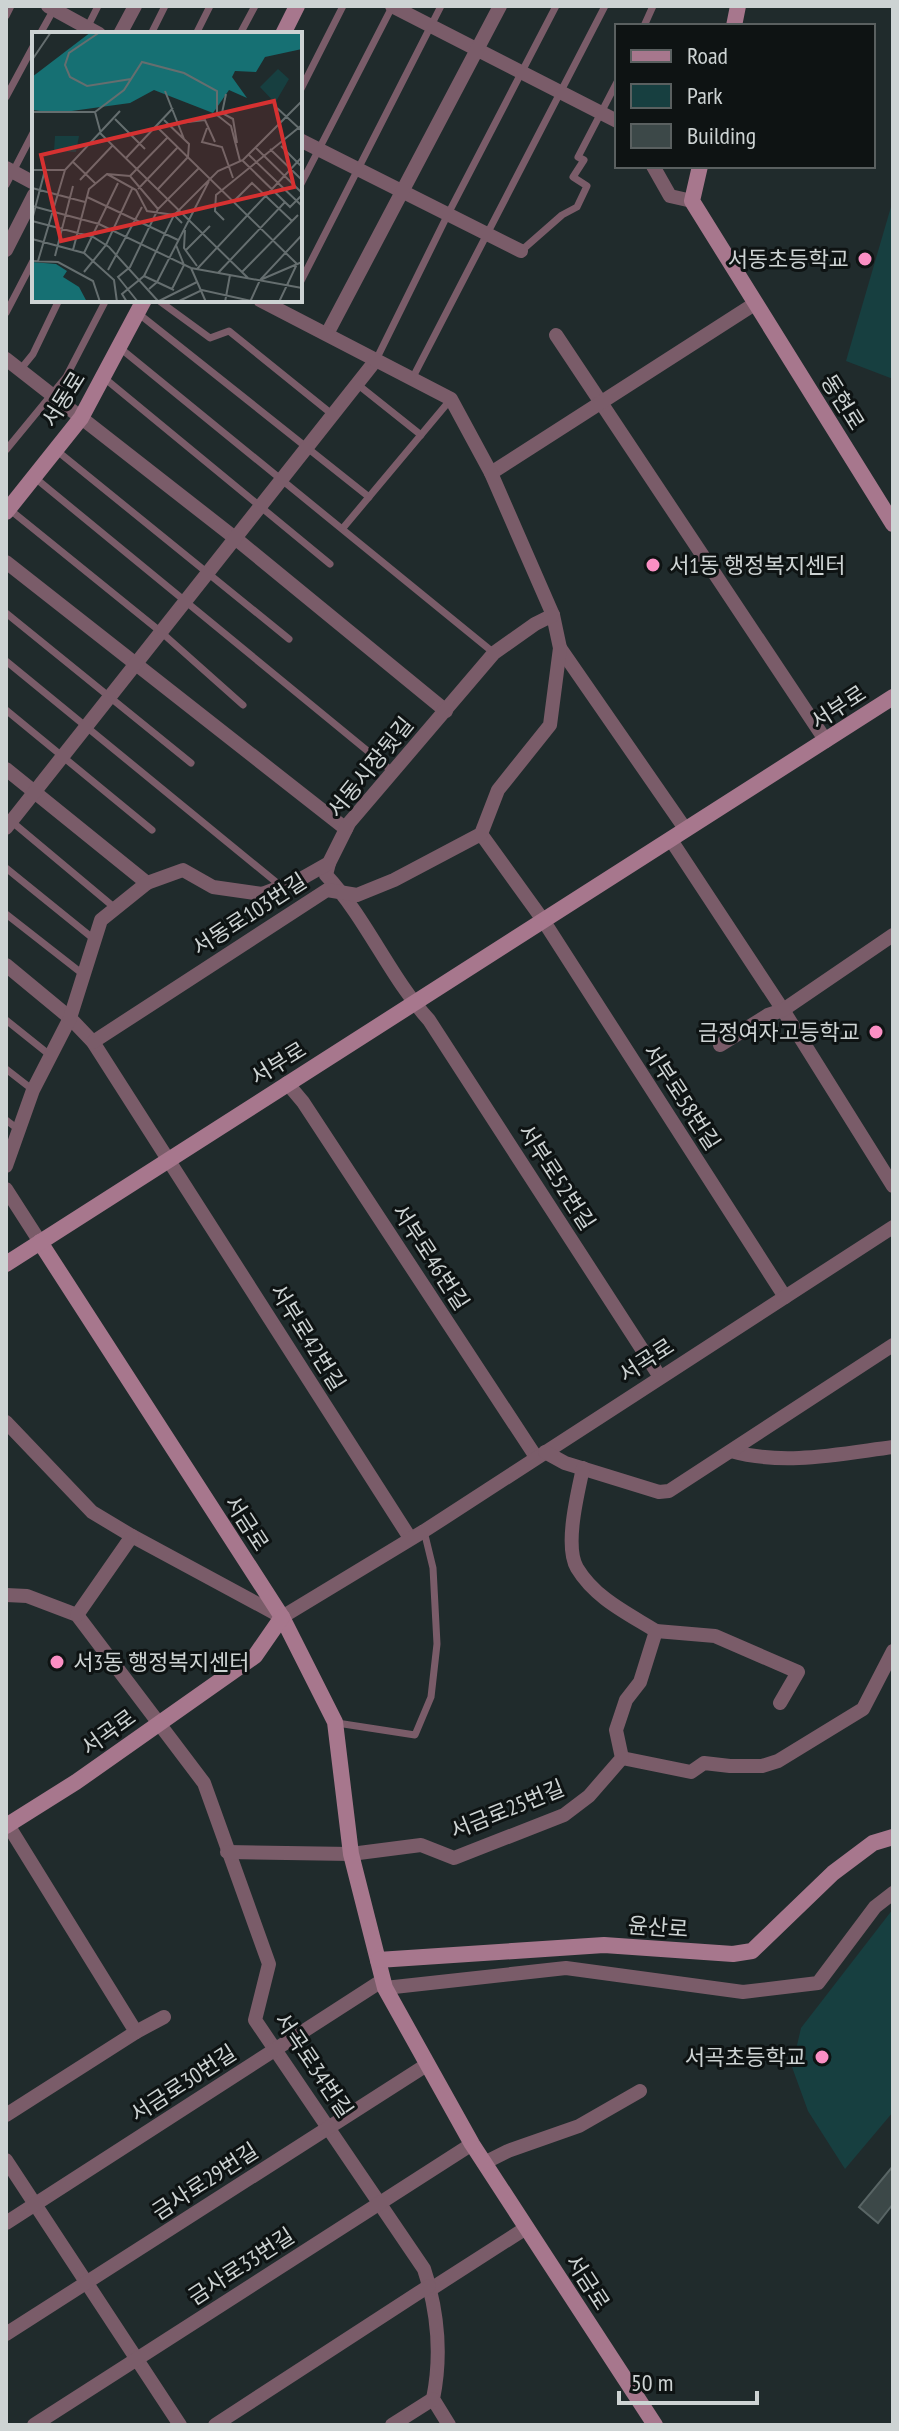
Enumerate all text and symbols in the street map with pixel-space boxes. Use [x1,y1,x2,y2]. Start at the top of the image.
legend [615,24,875,168]
inset map [32,32,302,302]
text: Road [687,40,728,71]
text: Park [687,80,723,111]
text: Building [687,120,756,151]
place label: 서동초등학교 [728,245,849,273]
marker: 서동초등학교 [856,250,874,268]
street label: 서동로 [35,366,91,432]
street label: 동현로 [815,369,871,435]
place label: 서1동 행정복지센터 [669,551,846,579]
marker: 서1동 행정복지센터 [644,556,662,574]
street label: 서부로 [805,679,871,735]
street label: 서동시장뒷길 [321,711,419,823]
street label: 서동로103번길 [186,867,312,961]
place label: 금정여자고등학교 [698,1018,860,1046]
marker: 금정여자고등학교 [867,1023,885,1041]
street label: 서부로 [245,1035,311,1091]
street label: 서부로58번길 [637,1039,727,1155]
street label: 서부로52번길 [512,1119,602,1235]
street label: 서부로46번길 [386,1199,476,1315]
street label: 서부로42번길 [264,1278,352,1396]
street label: 서곡로 [613,1332,679,1388]
street label: 서금로 [219,1490,275,1556]
place label: 서3동 행정복지센터 [73,1648,250,1676]
marker: 서3동 행정복지센터 [48,1653,66,1671]
street label: 서곡로 [75,1703,141,1761]
street label: 서금로25번길 [446,1773,568,1845]
street label: 윤산로 [627,1911,689,1943]
street label: 서곡로34번길 [269,2007,359,2123]
street label: 서금로30번길 [125,2038,241,2128]
place label: 서곡초등학교 [685,2043,806,2071]
marker: 서곡초등학교 [813,2048,831,2066]
street label: 금사로29번길 [147,2136,263,2226]
street label: 금사로33번길 [183,2221,299,2311]
street label: 서금로 [560,2249,616,2315]
scale bar [619,2355,757,2405]
text: 50 m [631,2367,673,2398]

